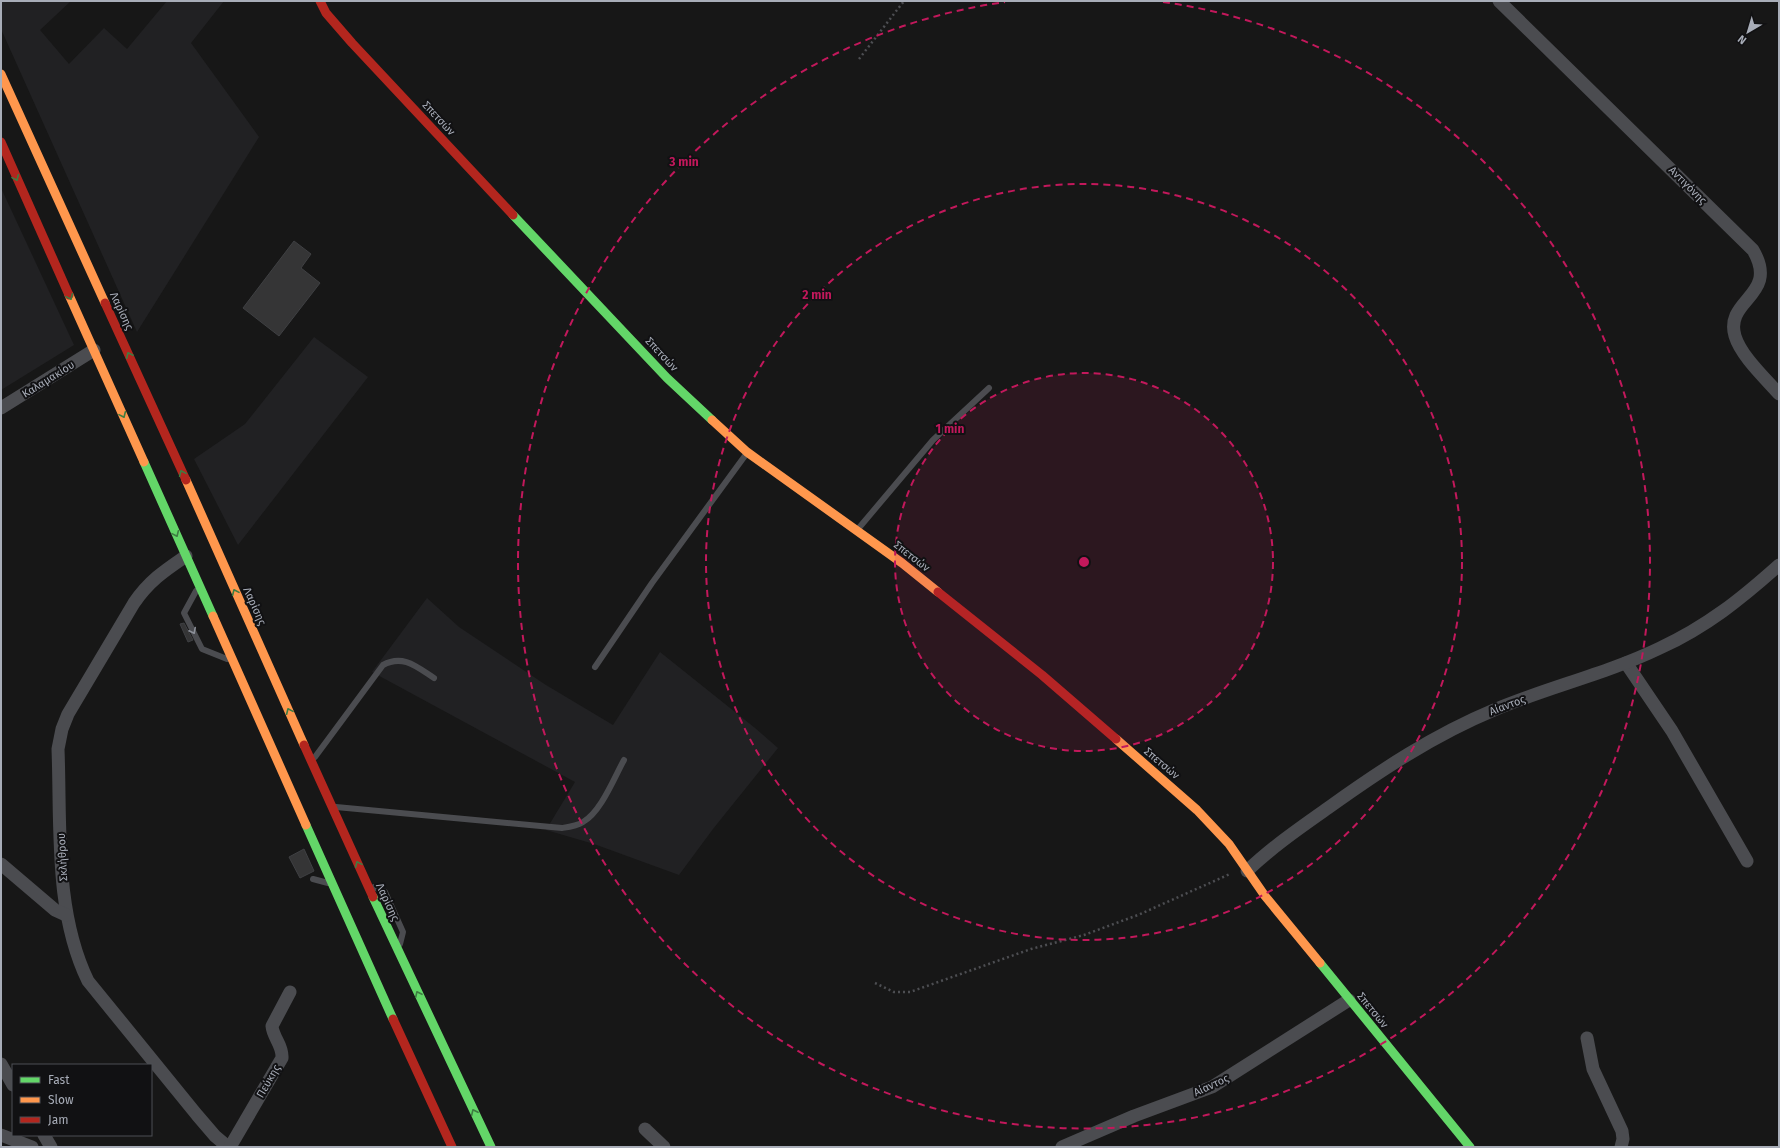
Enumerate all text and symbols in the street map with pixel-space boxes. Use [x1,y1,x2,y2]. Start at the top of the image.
north arrow [1728,12,1768,52]
text: N [1735,32,1749,47]
street label: Σπετσών [420,99,458,139]
text: 3 min [668,155,699,169]
street label: Αντιγόνης [1666,164,1709,207]
one-way arrow [12,175,20,182]
text: 2 min [802,288,832,302]
street label: Λαρίσης [107,290,136,332]
one-way arrow [65,292,73,300]
street label: Σπετσών [643,335,681,375]
one-way arrow [126,351,134,359]
street label: Καλαμακίου [20,358,77,401]
one-way arrow [118,411,126,419]
text: 1 min [936,422,964,436]
one-way arrow [179,470,187,478]
one-way arrow [171,530,179,537]
street label: Σπετσών [891,538,933,575]
centre of rings [1077,555,1091,569]
street label: Λαρίσης [240,585,269,627]
one-way arrow [232,589,240,596]
one-way arrow [188,626,195,634]
street label: Αίαντος [1487,693,1527,718]
one-way arrow [285,707,293,714]
street label: Σπετσών [1141,745,1182,782]
street label: Σκλήθρου [55,832,70,881]
one-way arrow [355,860,363,868]
street label: Λαρίσης [373,881,402,923]
street label: Σπετσών [1354,990,1391,1031]
one-way arrow [415,991,423,999]
street label: Πεύκης [254,1062,283,1100]
legend [12,1064,152,1136]
street label: Αίαντος [1191,1072,1231,1099]
text: Fast [48,1073,70,1087]
text: Slow [48,1093,74,1107]
one-way arrow [471,1108,479,1116]
text: Jam [48,1113,68,1127]

